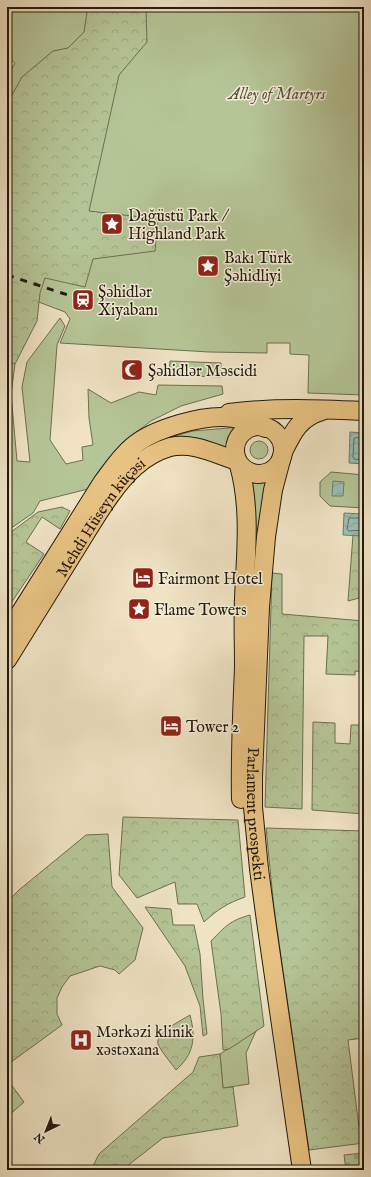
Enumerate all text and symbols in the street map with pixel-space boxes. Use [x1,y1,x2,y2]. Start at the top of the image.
park label: Alley of Martyrs [226,85,326,105]
place label: Dağüstü Park / Highland Park [128,207,230,245]
place icon: Dağüstü Park / Highland Park [99,211,125,237]
place label: Bakı Türk Şəhidliyi [224,249,292,287]
place icon: Bakı Türk Şəhidliyi [195,253,221,279]
place label: Şəhidlər Xiyabanı [98,283,158,321]
station icon: Şəhidlər Xiyabanı [70,287,96,313]
mosque icon: Şəhidlər Məscidi [119,357,145,383]
place label: Şəhidlər Məscidi [148,362,257,382]
street label: Mehdi Hüseyn küçəsi [53,454,150,581]
hotel icon: Fairmont Hotel [130,565,156,591]
place label: Fairmont Hotel [158,570,263,590]
place icon: Flame Towers [126,596,152,622]
place label: Flame Towers [154,601,247,621]
hotel icon: Tower 2 [158,713,184,739]
place label: Tower 2 [186,718,239,738]
street label: Parlament prospekti [241,747,268,882]
place label: Mərkəzi klinik xəstəxana [96,1023,194,1061]
hospital icon: Mərkəzi klinik xəstəxana [68,1027,94,1053]
north arrow [26,1111,66,1151]
text: N [31,1129,49,1147]

